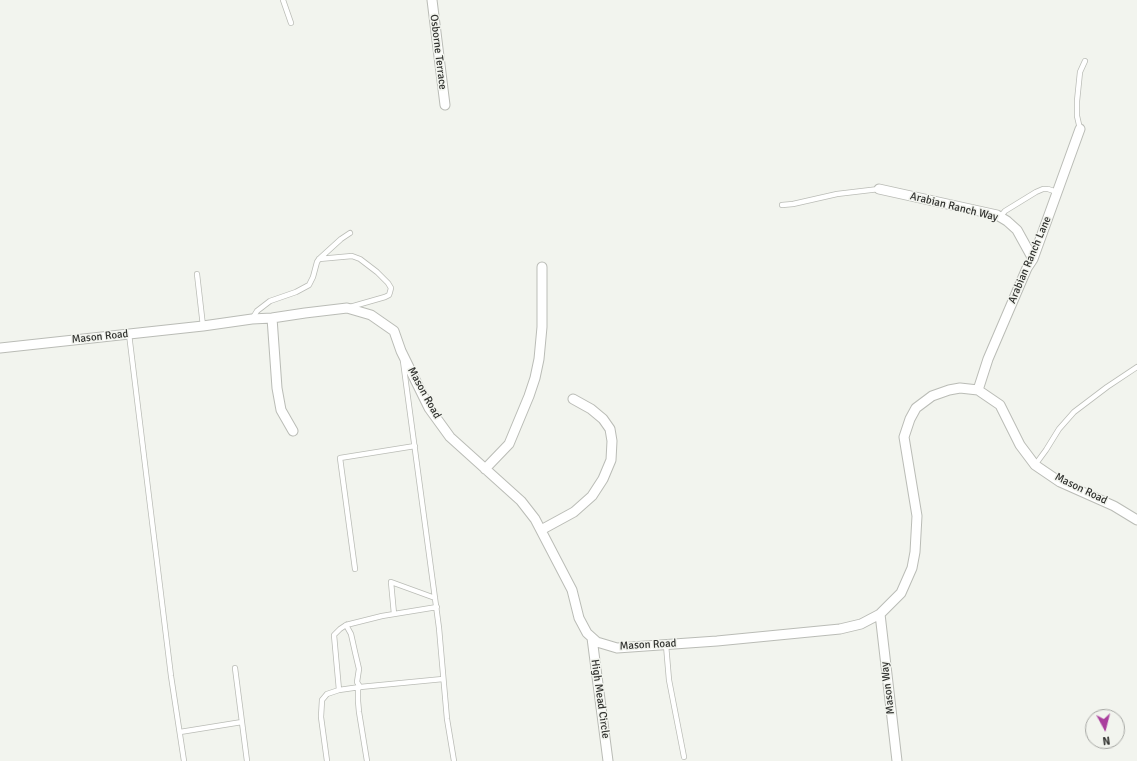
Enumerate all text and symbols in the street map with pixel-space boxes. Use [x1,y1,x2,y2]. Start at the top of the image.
street label: Osborne Terrace [427,14,449,90]
street label: Arabian Ranch Way [909,190,999,224]
street label: Arabian Ranch Lane [1006,214,1054,306]
street label: Mason Road [71,327,129,347]
street label: Mason Road [404,365,444,421]
street label: Mason Road [1053,471,1109,507]
street label: Mason Road [619,637,677,653]
street label: High Mead Circle [588,658,612,740]
street label: Mason Way [878,661,898,715]
north arrow [1085,709,1125,749]
text: N [1102,733,1111,747]

